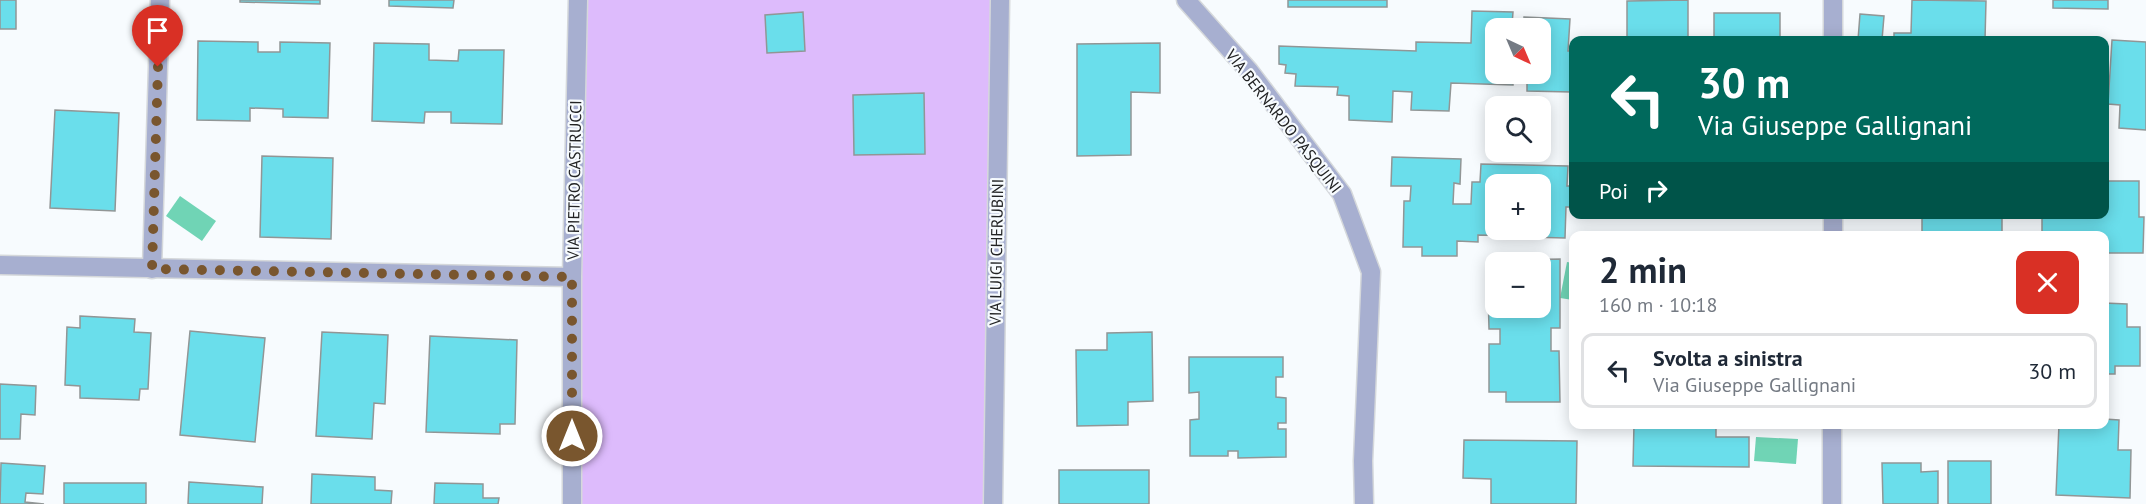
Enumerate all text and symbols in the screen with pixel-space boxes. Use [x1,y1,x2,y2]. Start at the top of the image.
pin [132,5,183,67]
icon: arrive [141,14,174,47]
north arrow [1485,18,1551,84]
map controls [1485,18,1551,318]
street label: VIA BERNARDO PASQUINI [1221,44,1346,197]
text: 30 m [1698,55,1790,110]
icon: left [1599,60,1677,138]
button: search [1485,96,1551,162]
street label: VIA PIETRO CASTRUCCI [563,100,585,261]
text: Via Giuseppe Gallignani [1698,108,1972,142]
button: + [1485,174,1551,240]
icon: right [1640,174,1673,207]
text: Poi [1599,177,1628,205]
street label: VIA LUIGI CHERUBINI [985,179,1007,326]
text: 2 min [1599,246,1687,293]
button: close [2016,251,2079,314]
button: − [1485,252,1551,318]
text: 160 m · 10:18 [1599,292,1717,318]
text: Svolta a sinistra [1653,344,1803,372]
icon: left [1602,354,1635,387]
text: 30 m [2028,357,2076,385]
text: Via Giuseppe Gallignani [1653,372,1856,398]
position arrow [540,404,604,468]

